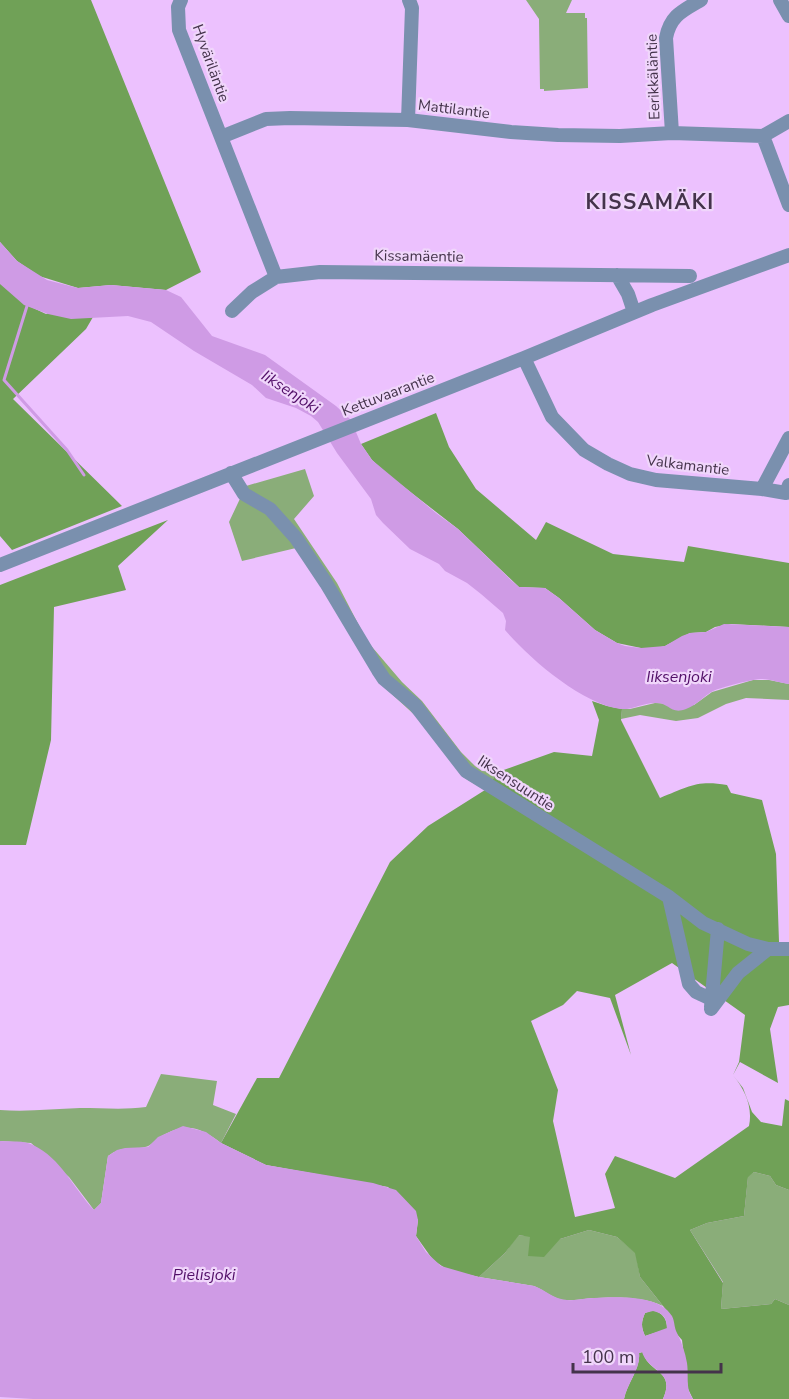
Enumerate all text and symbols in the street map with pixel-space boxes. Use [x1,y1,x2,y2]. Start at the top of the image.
street label: Hyväriläntie [188,21,234,105]
street label: Eerikkäläntie [642,34,664,120]
street label: Mattilantie [417,95,491,123]
district label: KISSAMÄKI [585,188,715,216]
street label: Kissamäentie [374,245,464,267]
water label: Iiksenjoki [257,365,324,419]
street label: Kettuvaarantie [339,367,437,421]
street label: Valkamantie [644,450,731,480]
water label: Iiksenjoki [646,666,712,688]
street label: Iiksensuuntie [474,751,558,815]
water label: Pielisjoki [173,1264,236,1286]
scale bar [573,1336,722,1374]
text: 100 m [582,1345,634,1369]

